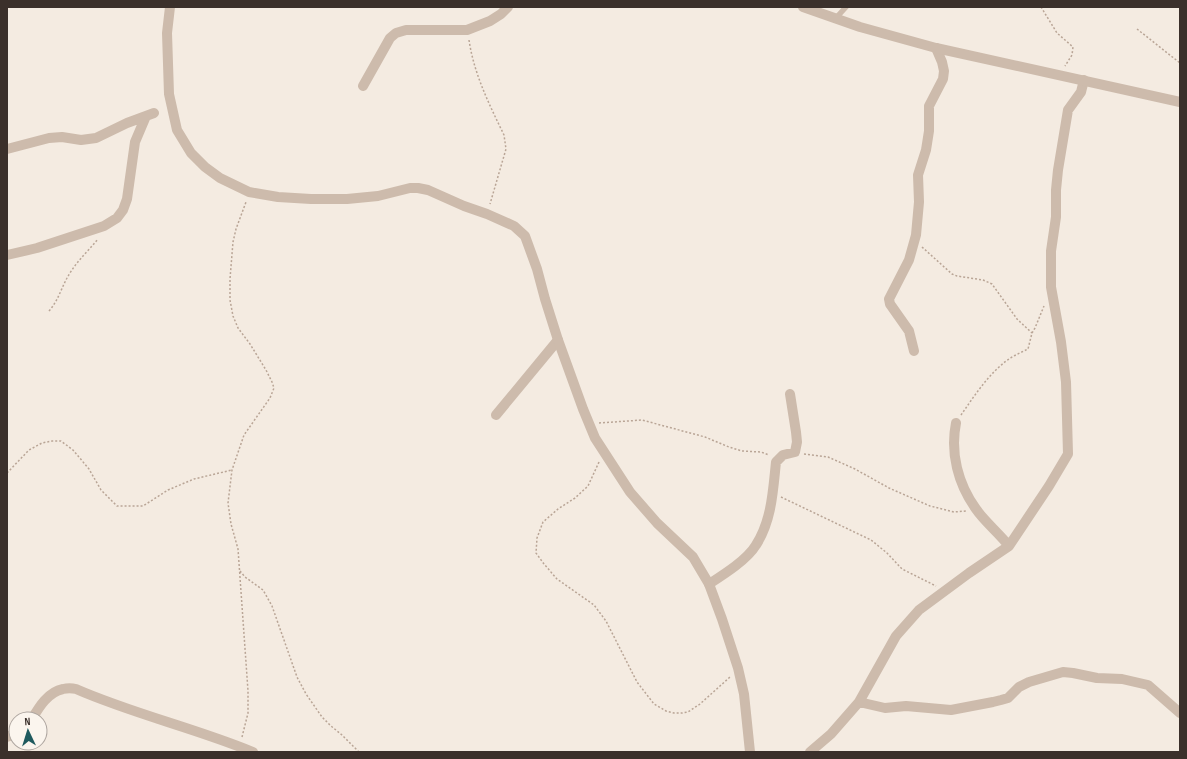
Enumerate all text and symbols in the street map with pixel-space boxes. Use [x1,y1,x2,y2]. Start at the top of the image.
north arrow [8,711,48,751]
text: N [24,715,31,728]

